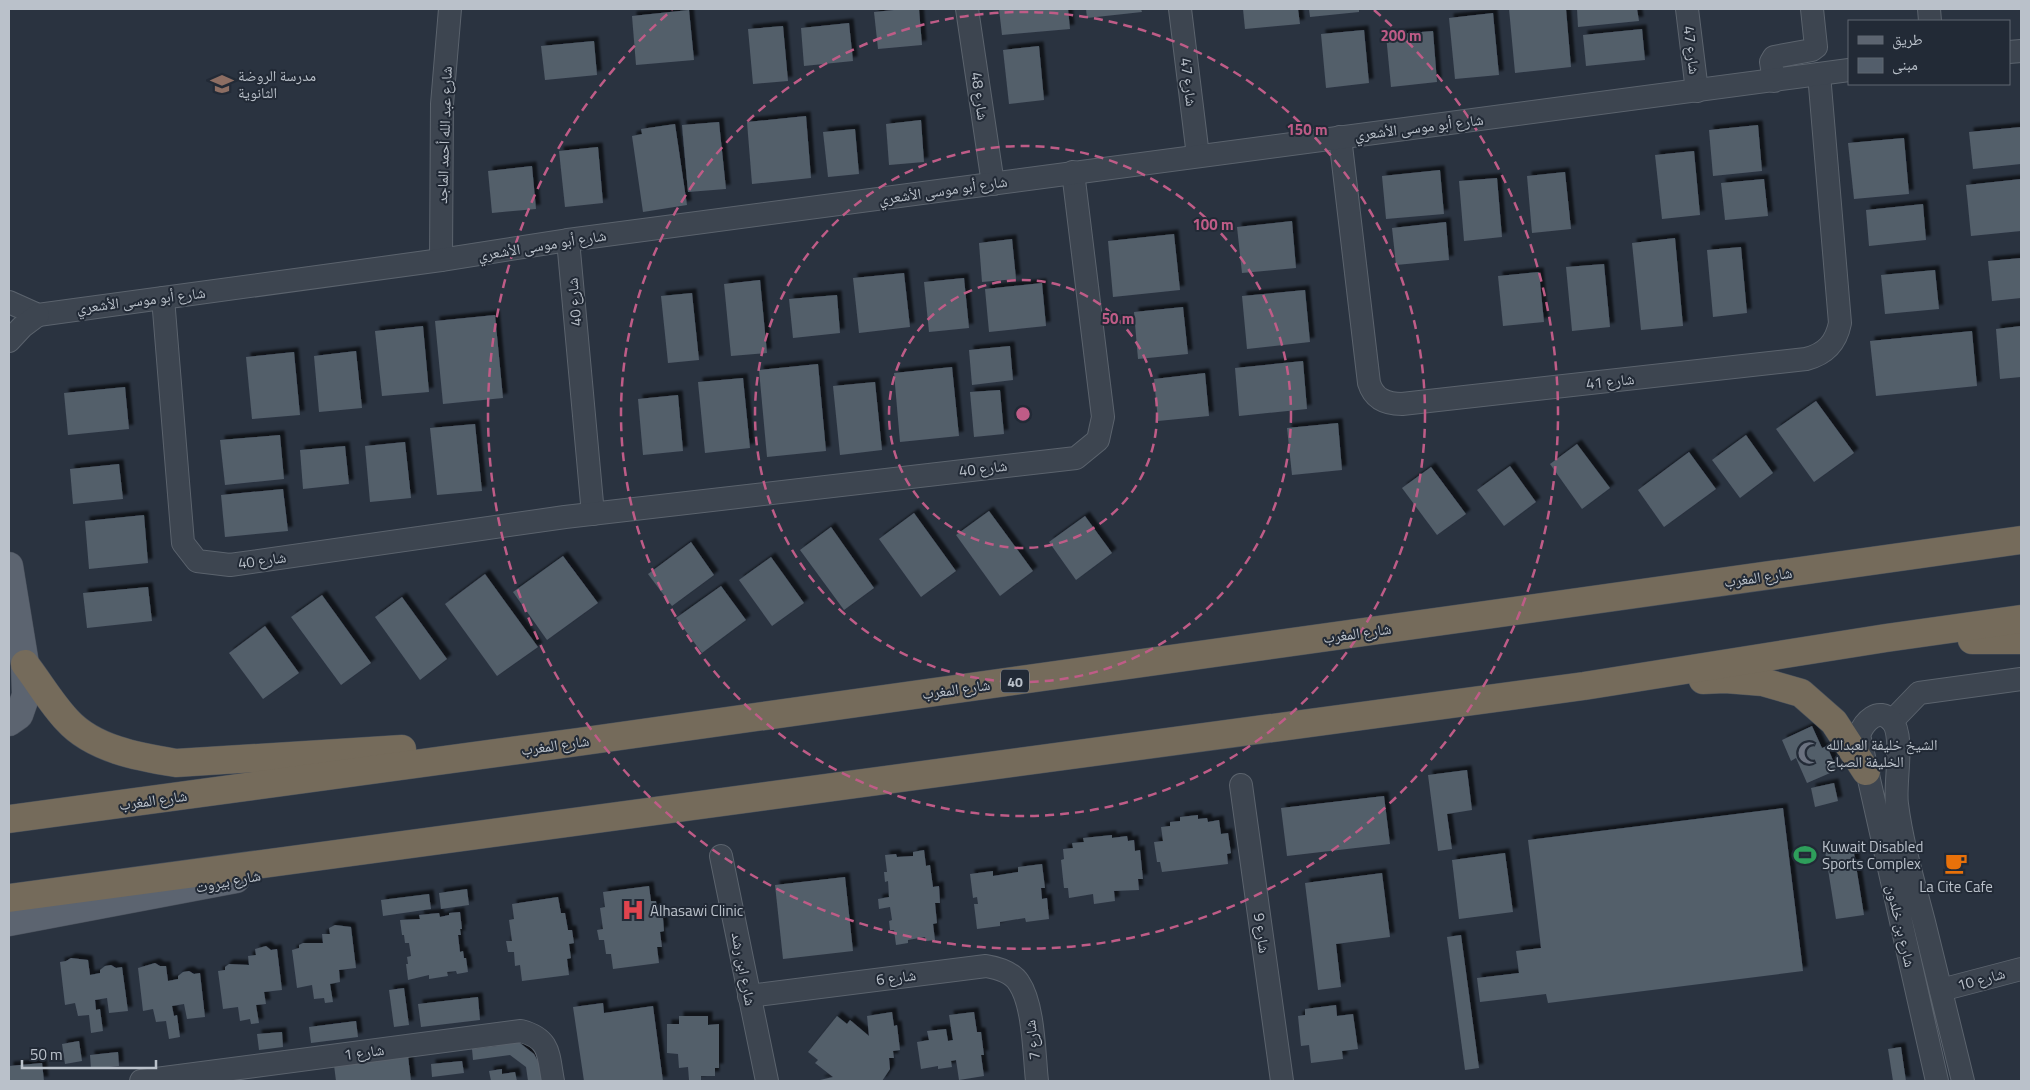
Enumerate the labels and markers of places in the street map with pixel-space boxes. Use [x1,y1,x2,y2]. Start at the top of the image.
place label: مدرسة الروضة الثانوية [238,64,316,104]
school or university icon: مدرسة الروضة الثانوية [209,71,235,97]
centre of rings [1014,405,1032,423]
place label: الشيخ خليفة العبدالله الخليفة الصباح [1826,733,1938,773]
mosque icon: الشيخ خليفة العبدالله الخليفة الصباح [1796,740,1822,766]
place label: Kuwait Disabled Sports Complex [1822,835,1923,875]
sports icon: Kuwait Disabled Sports Complex [1792,842,1818,868]
cafe icon: La Cite Cafe [1943,850,1969,876]
place label: La Cite Cafe [1919,875,1993,898]
hospital icon: Alhasawi Clinic [620,897,646,923]
place label: Alhasawi Clinic [650,899,743,922]

